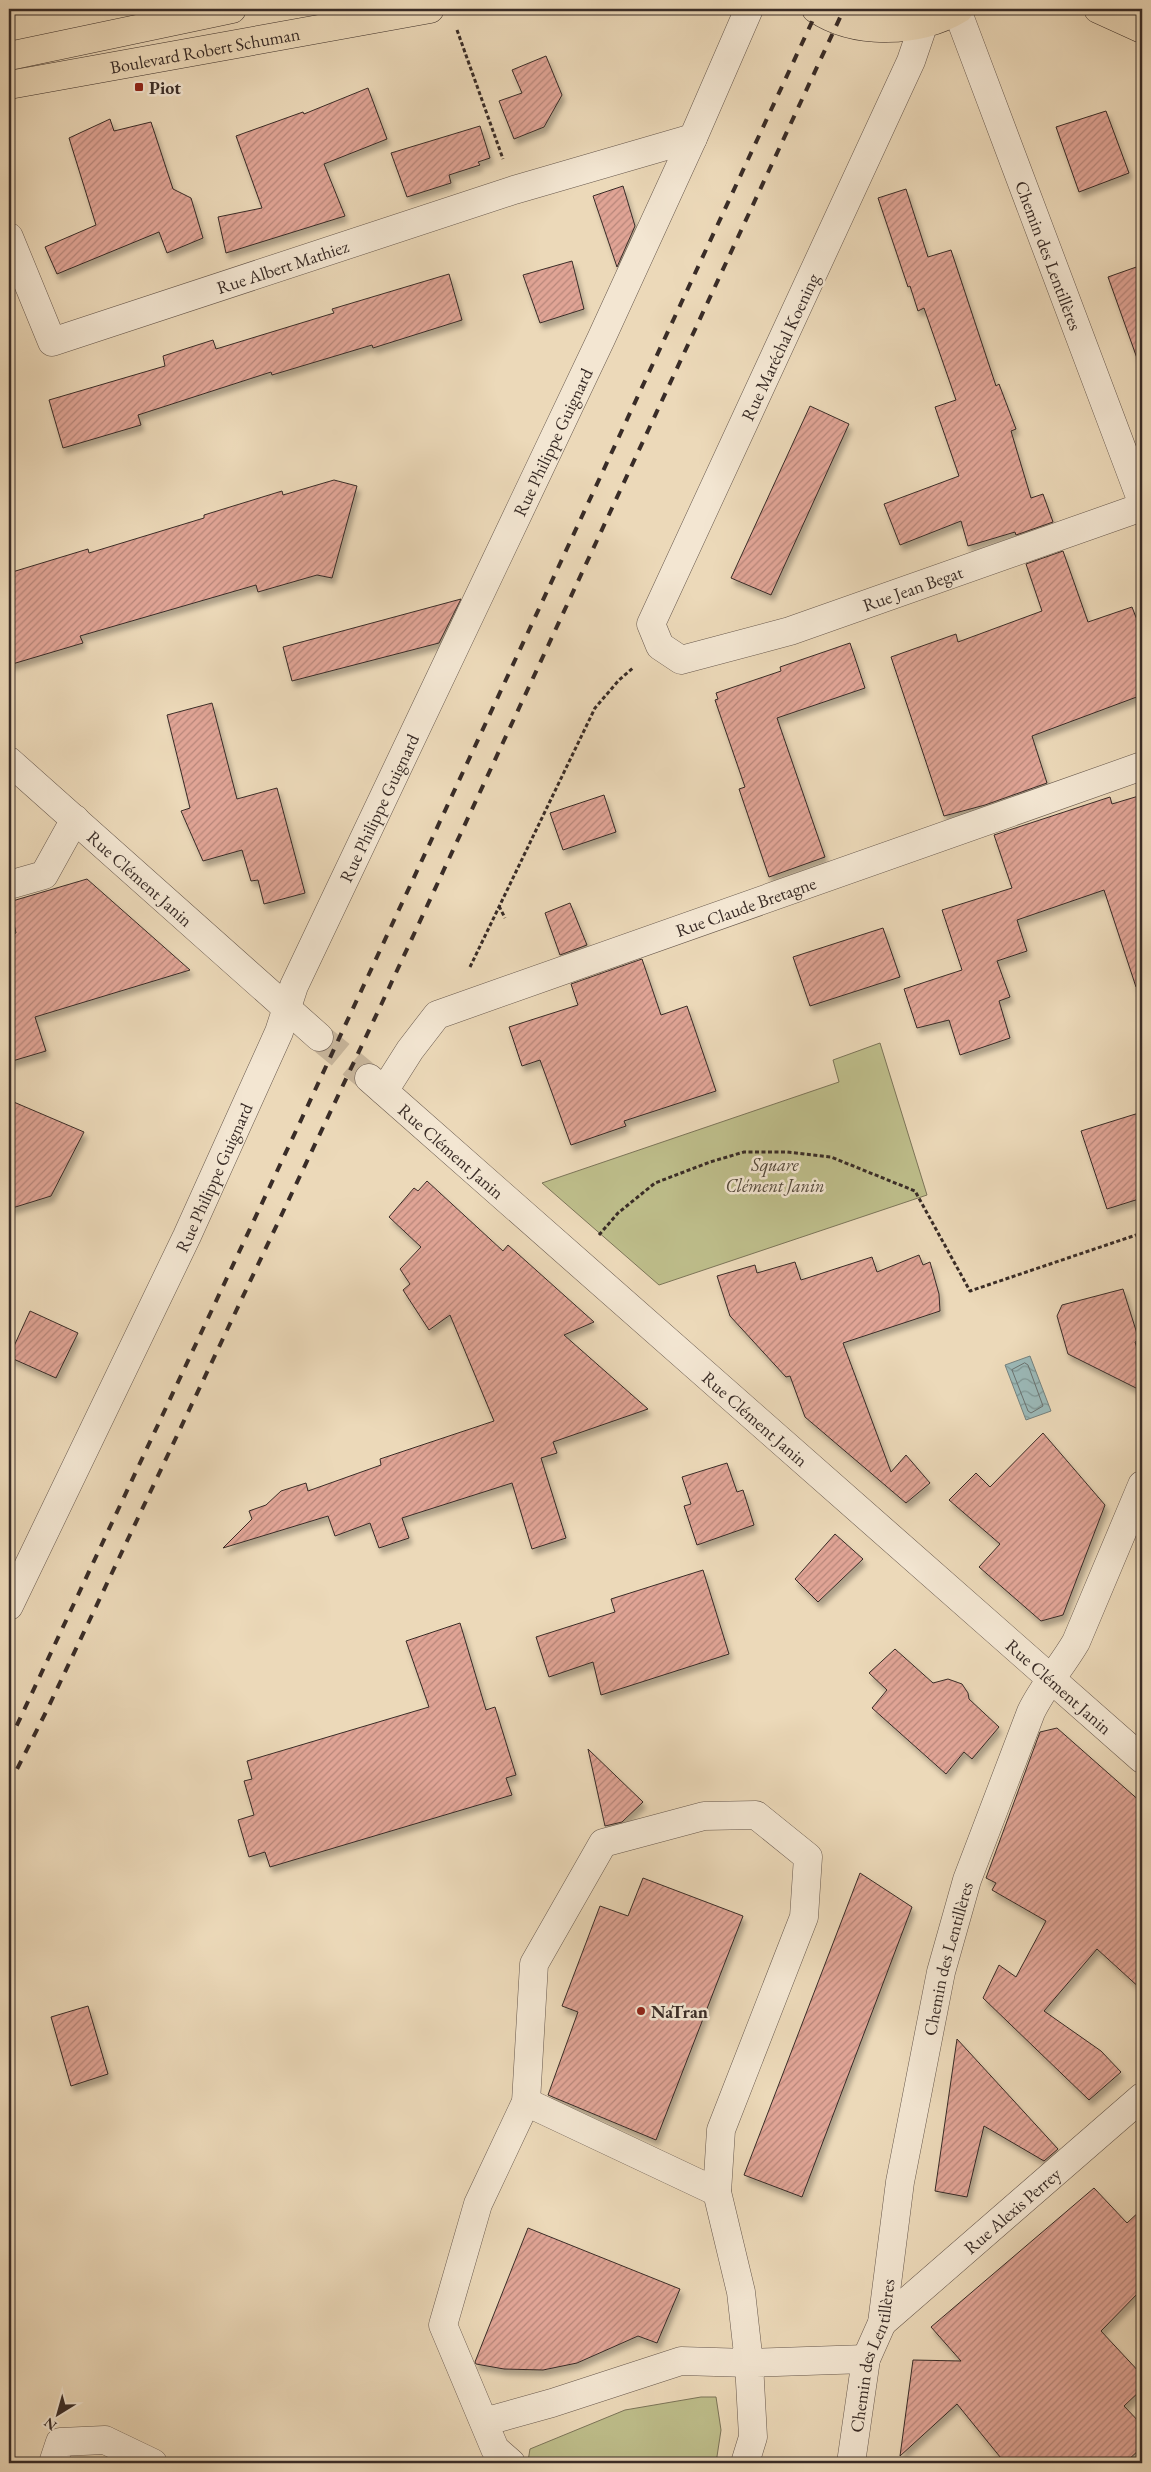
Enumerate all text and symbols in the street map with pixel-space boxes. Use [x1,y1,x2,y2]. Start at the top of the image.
street label: Boulevard Robert Schuman [108,21,302,78]
place label: Piot [149,76,181,99]
marker: Piot [133,81,145,93]
street label: Chemin des Lentillères [1011,177,1088,333]
street label: Rue Albert Mathiez [213,234,352,299]
street label: Rue Maréchal Koening [736,269,824,424]
street label: Rue Philippe Guignard [507,363,598,520]
street label: Rue Jean Begat [859,559,966,616]
street label: Rue Philippe Guignard [334,729,424,886]
street label: Rue Clément Janin [83,825,198,931]
street label: Rue Claude Bretagne [672,871,819,941]
street label: Rue Philippe Guignard [170,1098,258,1256]
street label: Rue Clément Janin [394,1098,510,1204]
park label: Square Clément Janin [725,1153,825,1197]
street label: Rue Clément Janin [698,1366,814,1472]
street label: Rue Clément Janin [1002,1633,1117,1739]
street label: Chemin des Lentillères [917,1879,978,2038]
place label: NaTran [651,2000,708,2023]
marker: NaTran [635,2005,647,2017]
street label: Rue Alexis Perrey [959,2162,1065,2259]
street label: Chemin des Lentillères [844,2277,899,2434]
north arrow [32,2390,82,2440]
text: N [40,2413,60,2435]

